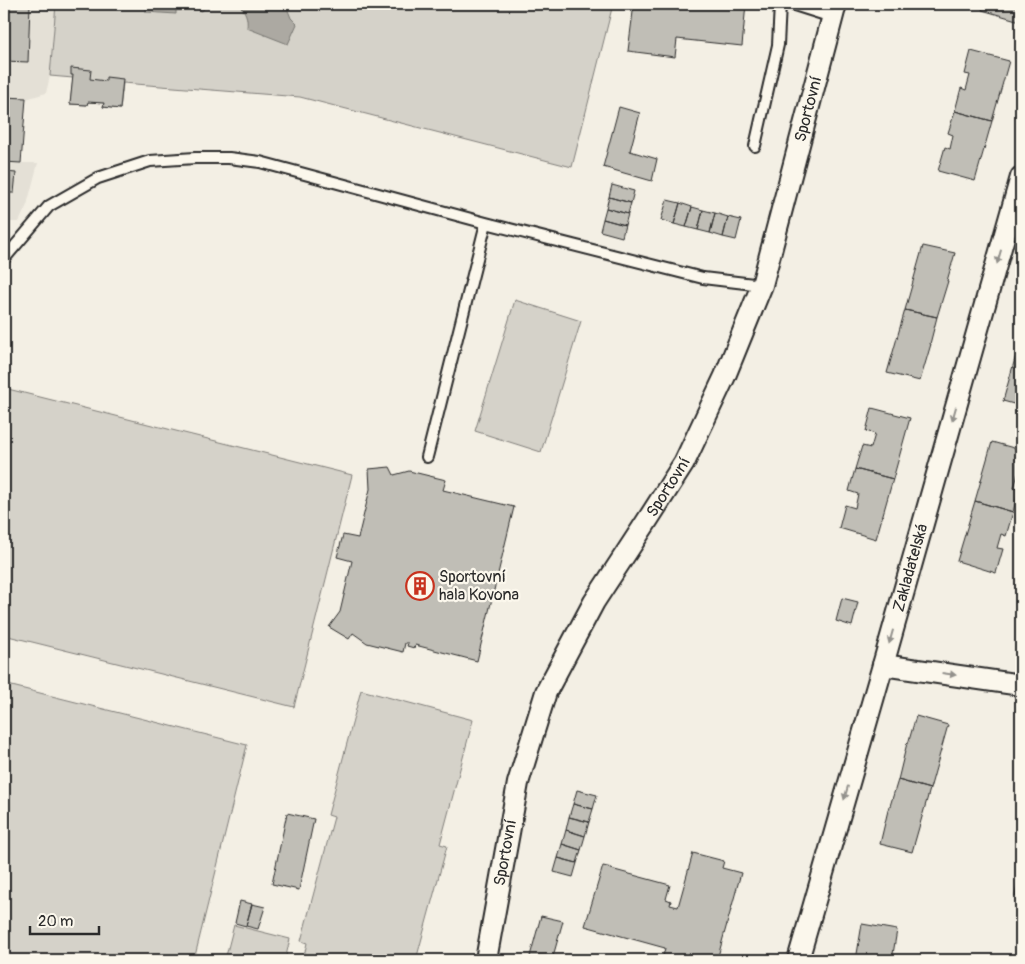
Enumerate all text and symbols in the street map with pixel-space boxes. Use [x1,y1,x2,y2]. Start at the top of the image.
street label: Sportovní [790,74,827,144]
one-way arrow [994,250,1002,265]
one-way arrow [950,406,958,421]
street label: Sportovní [642,454,695,521]
street label: Zakladatelská [889,521,932,614]
place label: Sportovní hala Kovona [439,567,519,605]
building icon: Sportovní hala Kovona [405,571,435,601]
one-way arrow [887,630,895,645]
one-way arrow [941,671,957,679]
one-way arrow [842,786,850,801]
street label: Sportovní [490,818,521,887]
scale bar [30,904,99,936]
text: 20 m [38,912,73,931]

